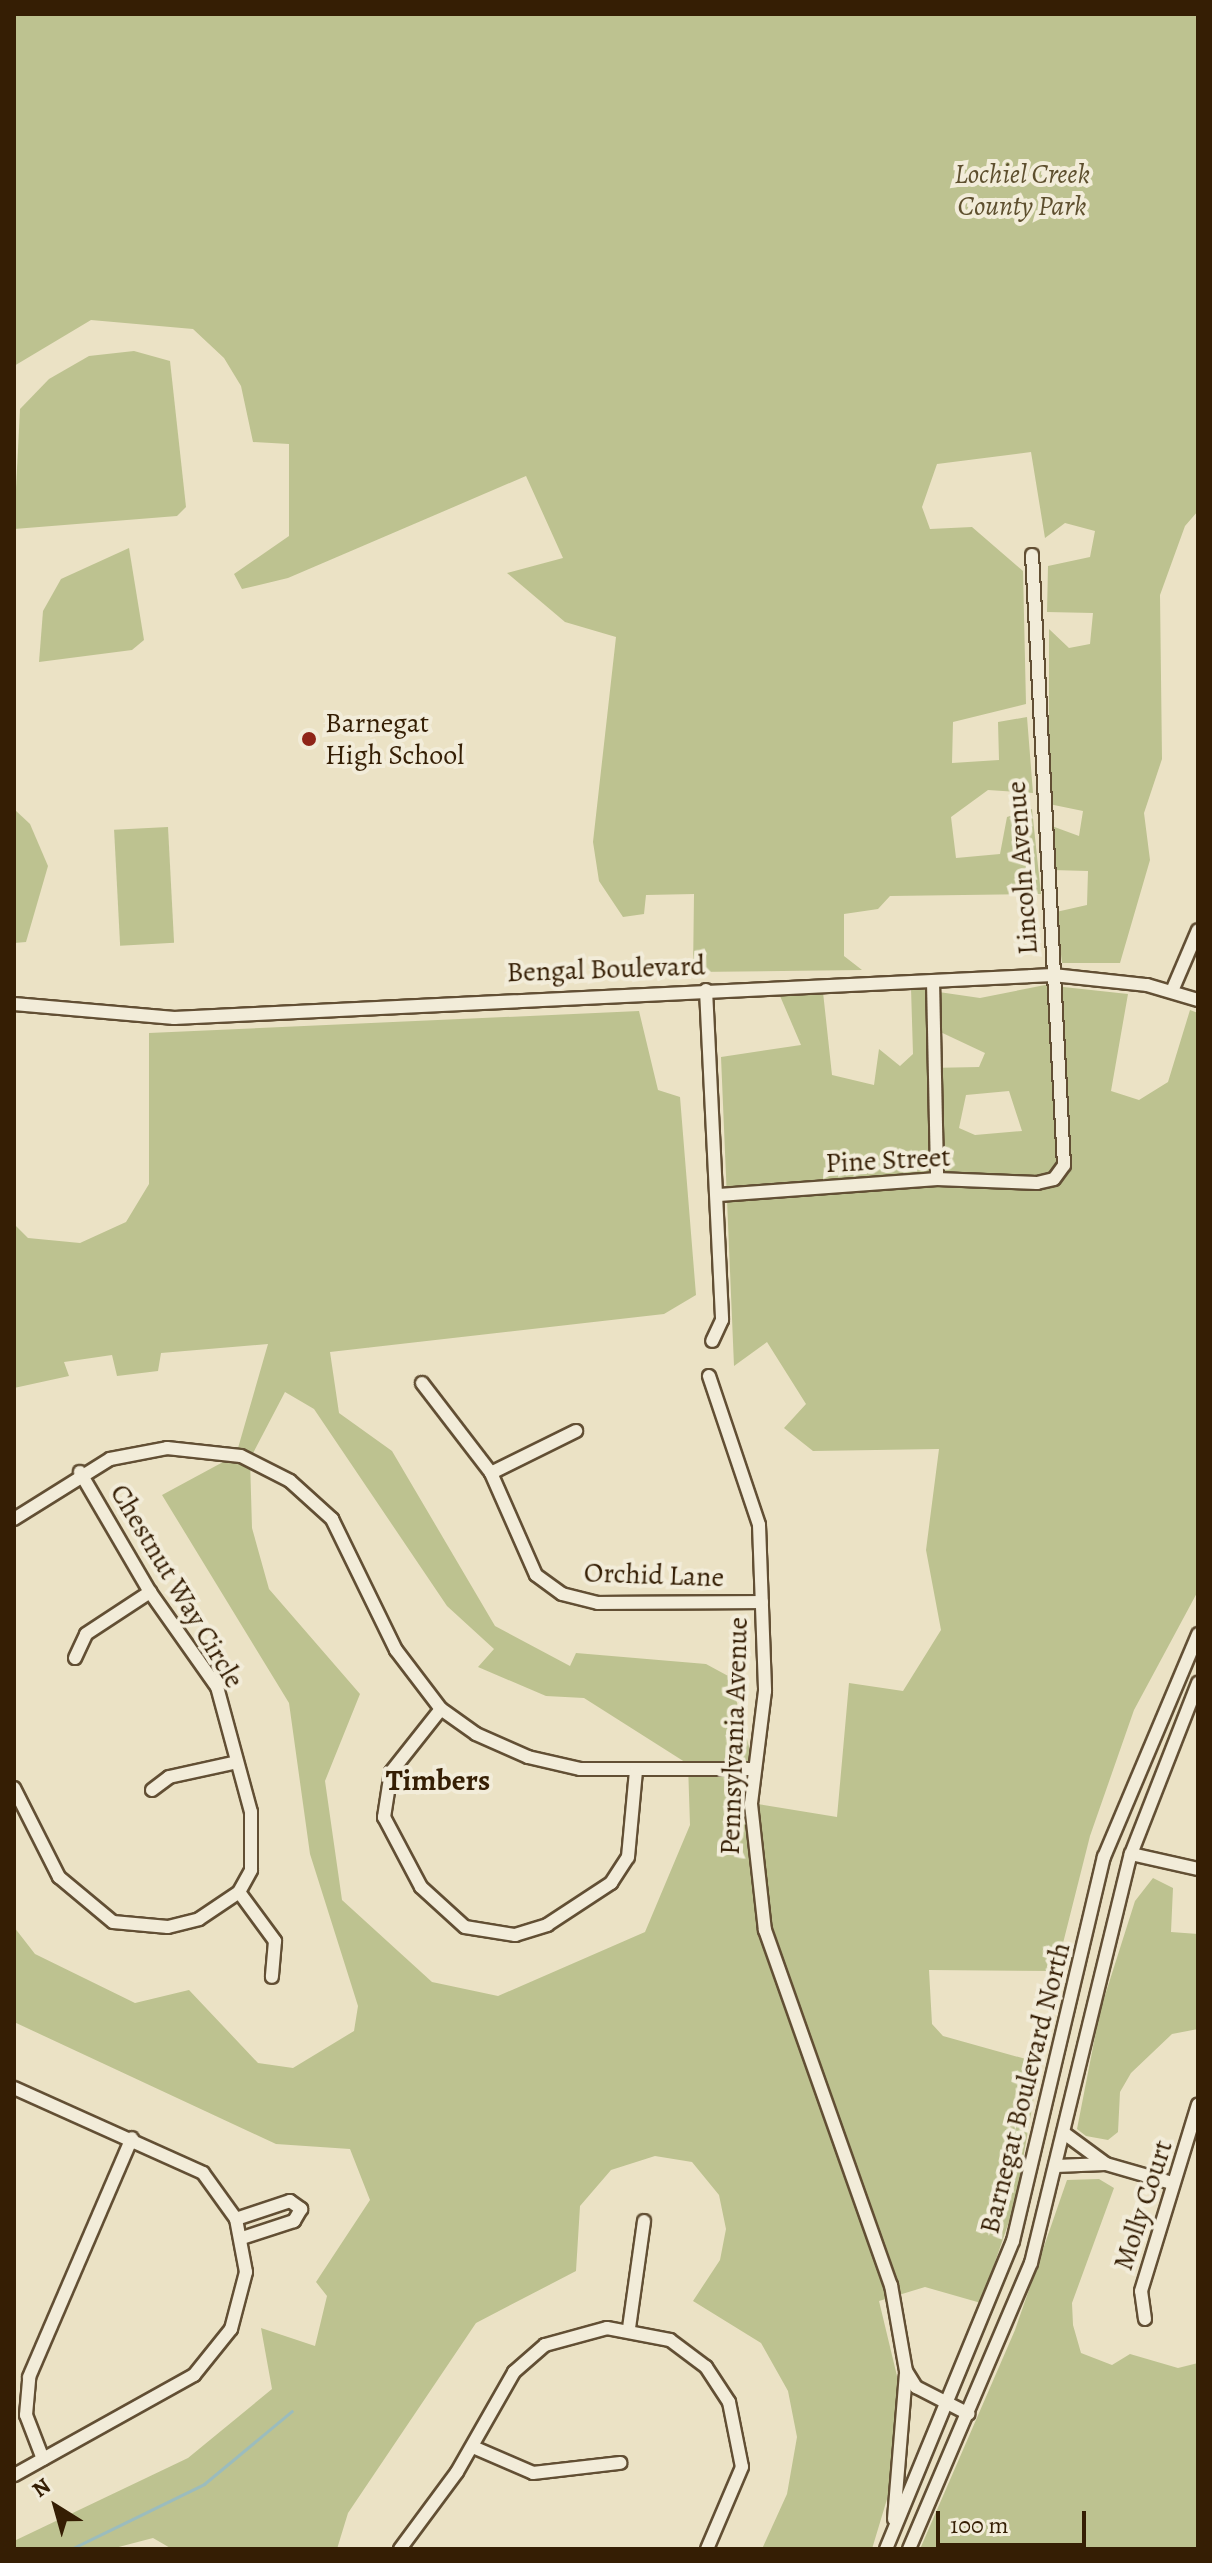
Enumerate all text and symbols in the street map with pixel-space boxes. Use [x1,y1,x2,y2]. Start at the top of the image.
park label: Lochiel Creek County Park [954,157,1090,223]
place label: Barnegat High School [325,706,464,772]
marker: Barnegat High School [300,730,318,748]
street label: Lincoln Avenue [999,780,1045,956]
street label: Bengal Boulevard [506,949,706,989]
street label: Pine Street [825,1140,951,1180]
street label: Chestnut Way Circle [103,1478,251,1694]
street label: Orchid Lane [583,1556,725,1594]
street label: Pennsylvania Avenue [713,1616,755,1856]
district label: Timbers [386,1762,490,1798]
street label: Barnegat Boulevard North [973,1939,1077,2237]
street label: Molly Court [1106,2136,1180,2274]
north arrow [16,2467,96,2547]
text: N [26,2471,57,2505]
scale bar [940,2495,1090,2545]
text: 100 m [950,2509,1009,2541]

